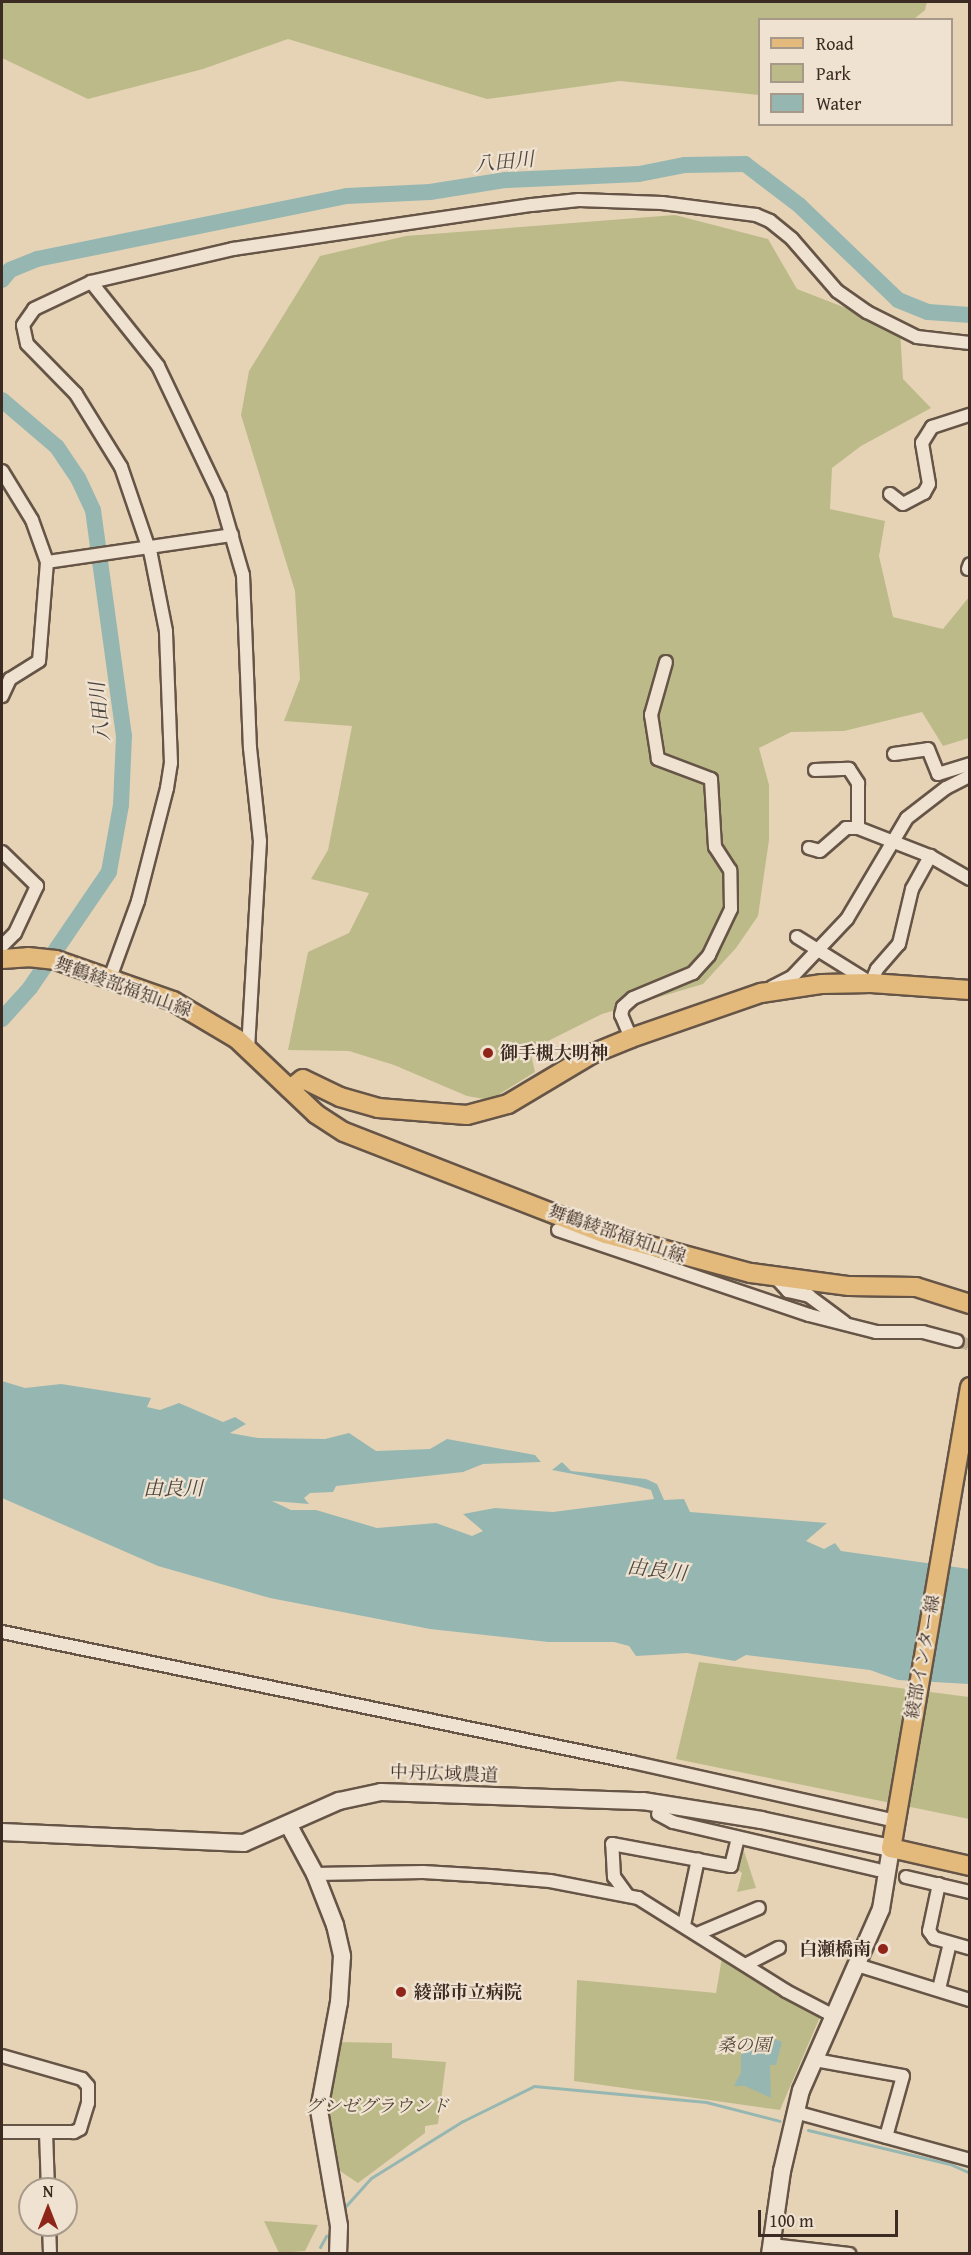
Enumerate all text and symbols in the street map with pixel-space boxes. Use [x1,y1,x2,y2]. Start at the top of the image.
legend [758,18,953,126]
text: Road [816,30,854,57]
text: Park [816,60,851,87]
text: Water [816,90,861,117]
water label: 八田川 [473,146,535,176]
water label: 八田川 [84,681,114,743]
street label: 舞鶴綾部福知山線 [52,952,194,1022]
place label: 御手槻大明神 [500,1042,608,1064]
marker: 御手槻大明神 [481,1046,495,1060]
street label: 舞鶴綾部福知山線 [545,1200,689,1268]
water label: 由良川 [143,1475,203,1499]
water label: 由良川 [626,1553,688,1585]
street label: 綾部インター線 [901,1593,945,1721]
street label: 中丹広域農道 [390,1761,498,1787]
place label: 白瀬橋南 [799,1938,871,1960]
marker: 白瀬橋南 [876,1942,890,1956]
place label: 綾部市立病院 [414,1981,522,2003]
marker: 綾部市立病院 [392,1983,410,2001]
park label: 桑の園 [717,2034,771,2056]
park label: グンゼグラウンド [305,2095,449,2117]
north arrow [18,2177,78,2237]
text: N [43,2179,53,2203]
scale bar [761,2198,900,2236]
text: 100 m [769,2207,814,2234]

